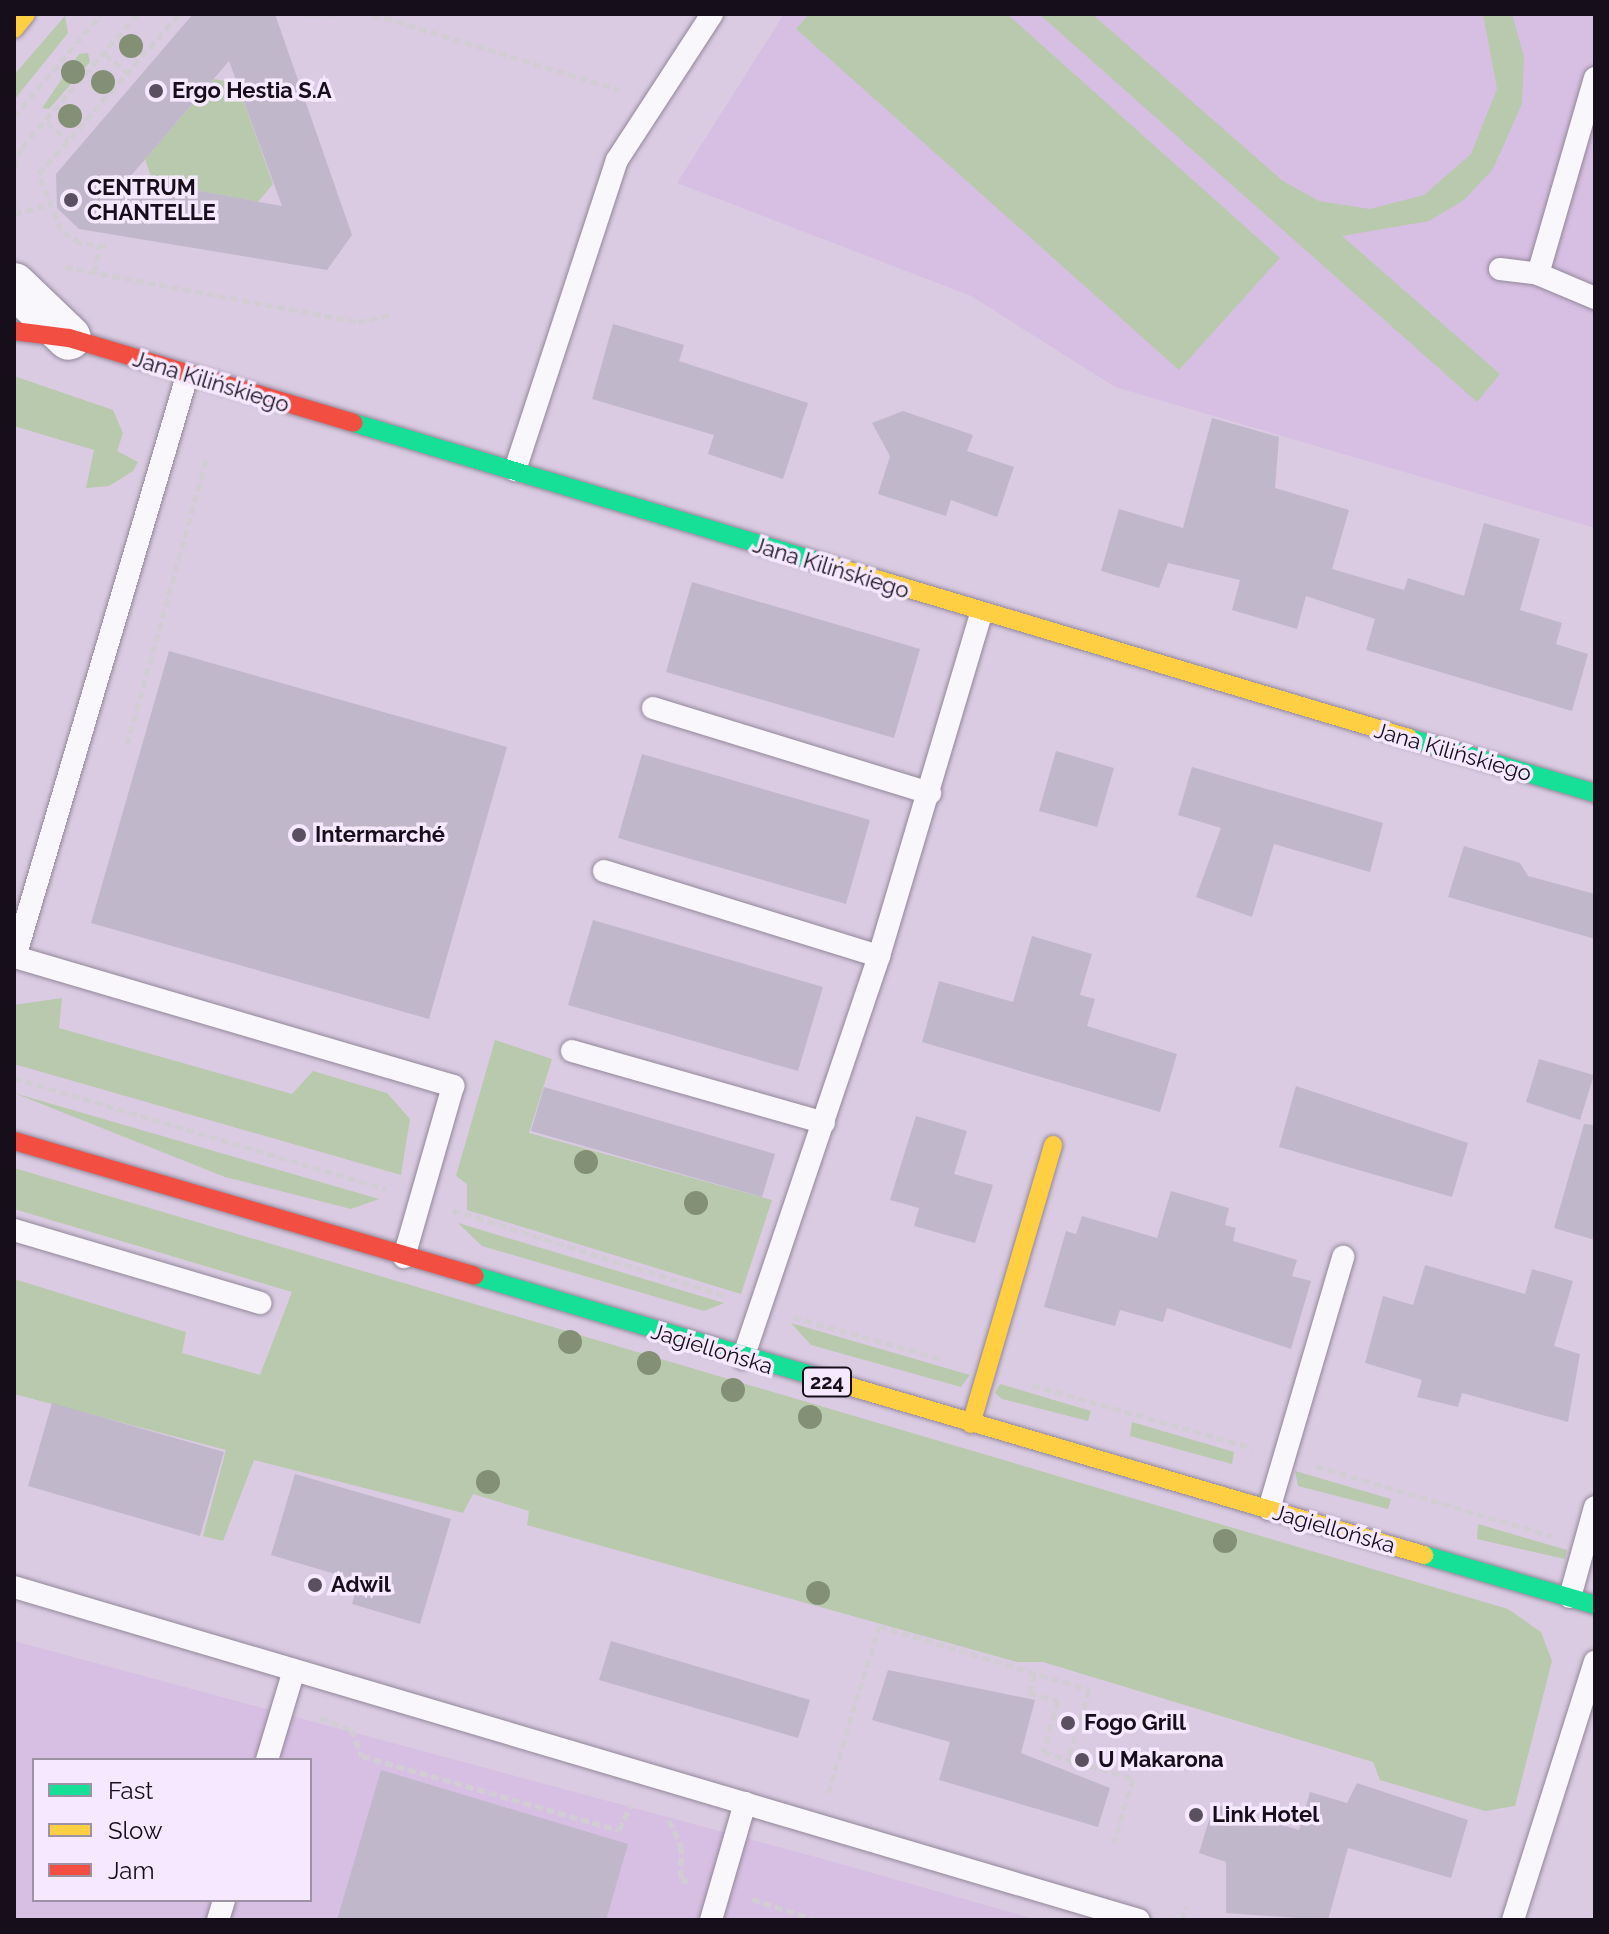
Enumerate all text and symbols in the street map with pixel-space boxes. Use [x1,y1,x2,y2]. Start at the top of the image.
place label: Ergo Hestia S.A [172,78,331,104]
marker: Ergo Hestia S.A [147,82,165,100]
place label: CENTRUM CHANTELLE [87,174,216,226]
marker: CENTRUM CHANTELLE [62,191,80,209]
street label: Jana Kilińskiego [130,346,292,418]
street label: Jana Kilińskiego [750,532,912,604]
street label: Jana Kilińskiego [1371,717,1535,787]
place label: Intermarché [315,822,445,848]
marker: Intermarché [290,826,308,844]
street label: Jagiellońska [648,1318,776,1380]
road number: 224 [801,1366,853,1398]
street label: Jagiellońska [1270,1499,1398,1559]
place label: Adwil [331,1572,391,1598]
marker: Adwil [306,1576,324,1594]
place label: Fogo Grill [1084,1710,1186,1736]
marker: Fogo Grill [1059,1714,1077,1732]
place label: U Makarona [1098,1747,1224,1773]
marker: U Makarona [1073,1751,1091,1769]
legend [32,1758,312,1902]
text: Fast [108,1776,153,1805]
place label: Link Hotel [1212,1802,1319,1828]
marker: Link Hotel [1187,1806,1205,1824]
text: Slow [108,1816,162,1845]
text: Jam [108,1856,154,1885]

